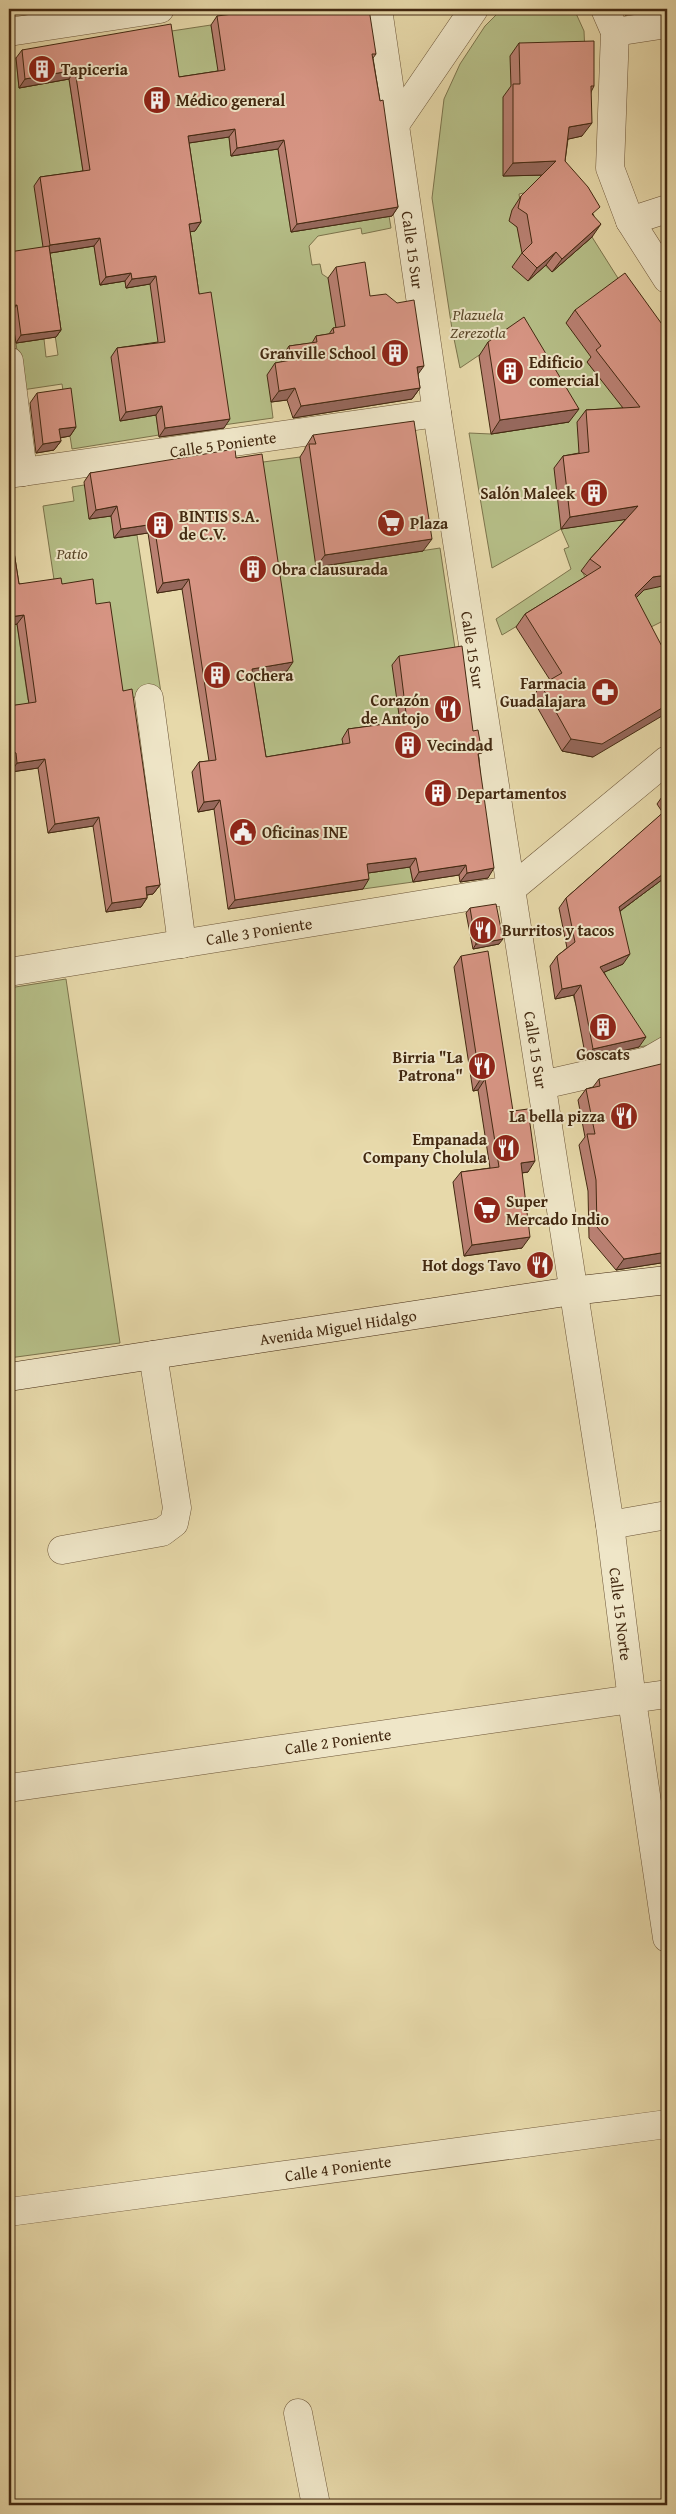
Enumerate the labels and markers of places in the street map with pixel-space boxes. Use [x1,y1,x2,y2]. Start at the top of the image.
building icon: Tapiceria [27,54,57,84]
place label: Tapiceria [61,57,129,81]
building icon: Médico general [142,85,172,115]
place label: Médico general [176,88,285,112]
building icon: Granville School [380,338,410,368]
place label: Granville School [260,341,376,365]
place label: Edificio comercial [529,350,599,392]
building icon: Edificio comercial [495,356,525,386]
building icon: Salón Maleek [579,478,609,508]
place label: Salón Maleek [480,481,576,505]
place label: BINTIS S.A. de C.V. [179,504,259,546]
supermarket icon: Plaza [376,508,406,538]
building icon: BINTIS S.A. de C.V. [145,510,175,540]
place label: Plaza [410,511,449,535]
building icon: Obra clausurada [238,554,268,584]
place label: Obra clausurada [272,557,389,581]
building icon: Cochera [202,660,232,690]
place label: Cochera [236,663,294,687]
place label: Farmacia Guadalajara [500,671,587,713]
pharmacy icon: Farmacia Guadalajara [590,677,620,707]
place label: Corazón de Antojo [361,688,430,730]
restaurant icon: Corazón de Antojo [433,694,463,724]
building icon: Vecindad [393,730,423,760]
place label: Vecindad [427,733,494,757]
building icon: Departamentos [423,778,453,808]
place label: Departamentos [457,781,567,805]
public building icon: Oficinas INE [228,817,258,847]
place label: Oficinas INE [262,820,348,844]
restaurant icon: Burritos y tacos [468,915,498,945]
place label: Burritos y tacos [502,918,615,942]
building icon: Goscats [588,1012,618,1042]
place label: Goscats [576,1042,630,1066]
place label: Birria "La Patrona" [393,1045,464,1087]
restaurant icon: Birria "La Patrona" [467,1051,497,1081]
restaurant icon: La bella pizza [609,1101,639,1131]
place label: La bella pizza [509,1104,606,1128]
place label: Empanada Company Cholula [363,1127,488,1169]
restaurant icon: Empanada Company Cholula [491,1133,521,1163]
place label: Super Mercado Indio [506,1189,610,1231]
supermarket icon: Super Mercado Indio [472,1195,502,1225]
restaurant icon: Hot dogs Tavo [525,1250,555,1280]
place label: Hot dogs Tavo [422,1253,521,1277]

